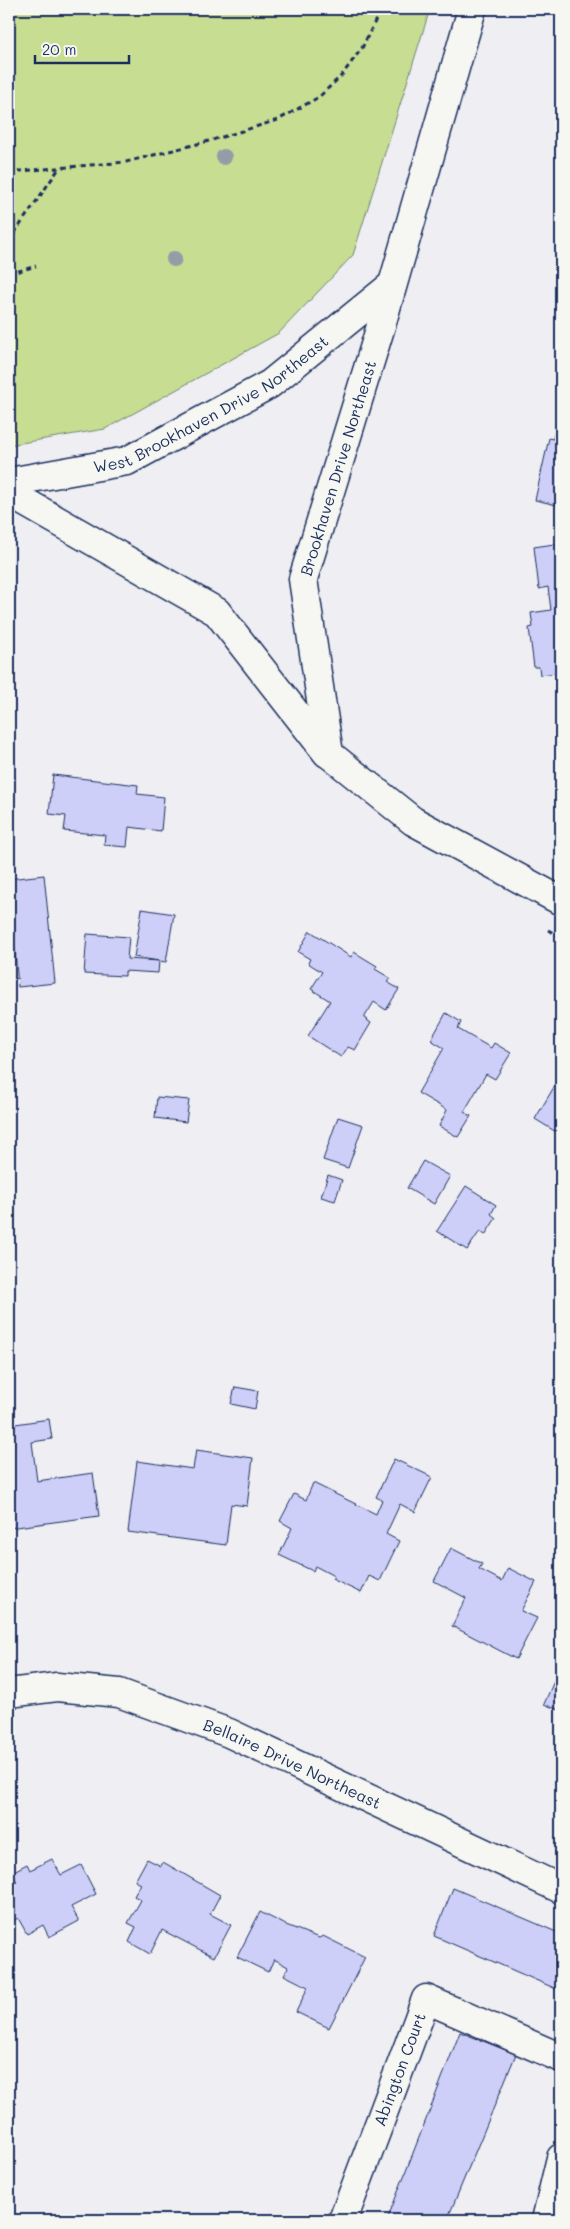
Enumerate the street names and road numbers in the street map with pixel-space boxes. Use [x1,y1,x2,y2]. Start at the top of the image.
street label: West Brookhaven Drive Northeast [92,330,332,477]
street label: Brookhaven Drive Northeast [295,358,380,578]
street label: Bellaire Drive Northeast [201,1714,385,1813]
street label: Abington Court [368,2009,430,2129]

